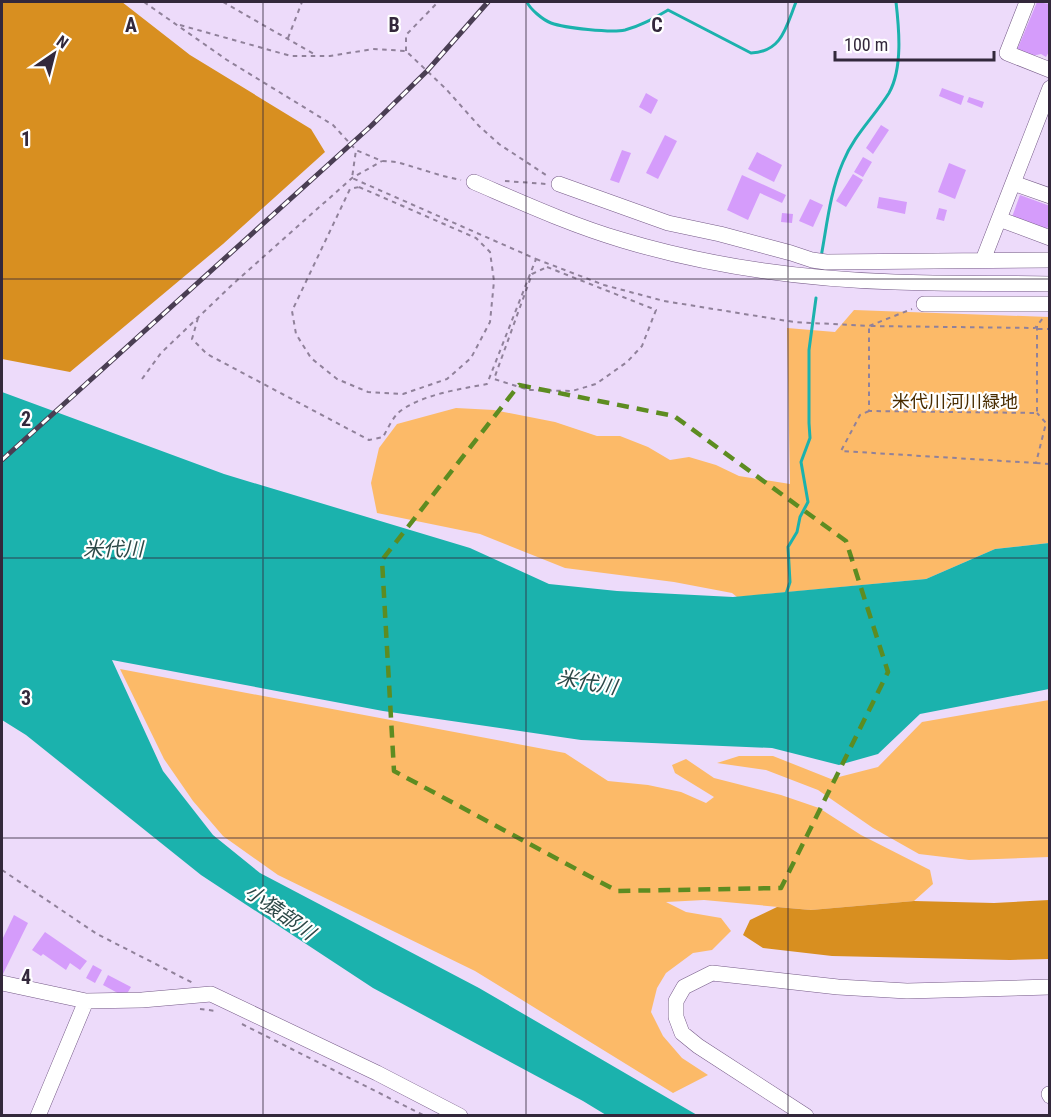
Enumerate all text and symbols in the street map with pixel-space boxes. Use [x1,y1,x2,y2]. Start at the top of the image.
text: A [125,13,137,37]
text: B [388,13,400,37]
text: C [651,13,663,37]
north arrow [24,24,84,84]
scale bar [835,24,994,62]
text: N [53,32,72,53]
text: 100 m [844,34,888,55]
text: 1 [21,127,31,151]
park label: 米代川河川緑地 [892,391,1018,412]
text: 2 [21,407,31,431]
water label: 米代川 [83,537,145,561]
water label: 米代川 [555,665,621,699]
text: 3 [21,686,31,710]
water label: 小猿部川 [240,879,321,946]
text: 4 [21,965,31,989]

